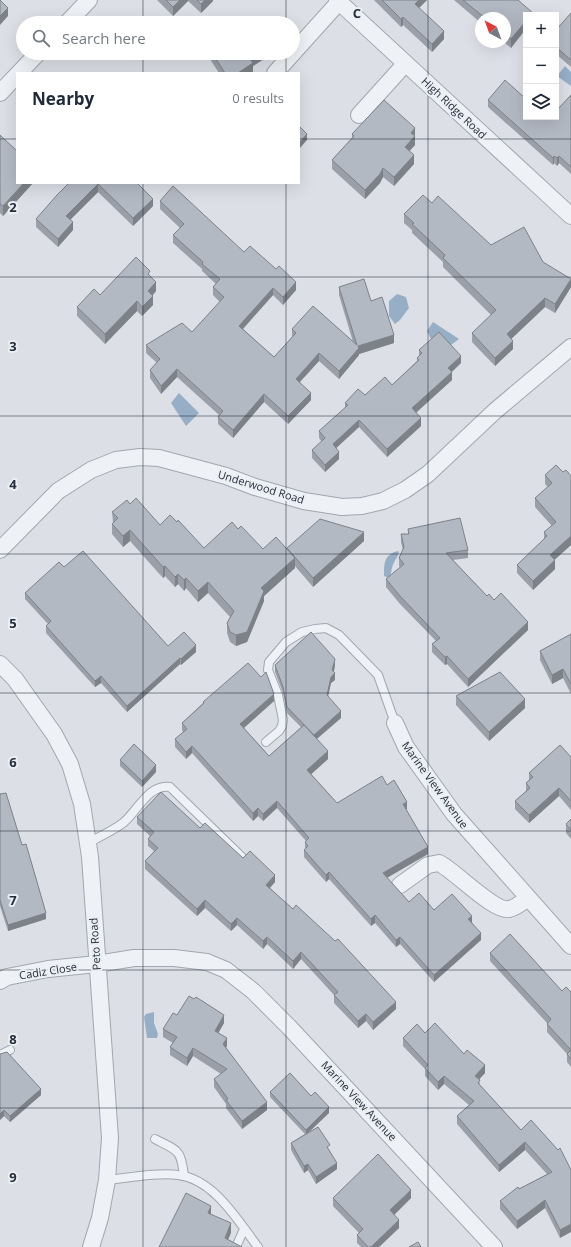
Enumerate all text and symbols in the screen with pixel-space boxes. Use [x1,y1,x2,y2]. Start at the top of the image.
text: C [353,4,361,22]
north arrow [475,12,511,48]
map controls [523,12,559,120]
button: + [523,12,559,48]
search box [16,16,300,60]
icon: search [30,27,52,49]
text: Search here [62,28,146,48]
button: − [523,48,559,84]
street label: High Ridge Road [419,73,490,142]
button: layers [523,84,559,120]
text: Nearby [32,87,94,110]
text: 0 results [232,89,284,107]
text: 2 [9,198,17,216]
text: 3 [9,337,17,355]
street label: Underwood Road [216,466,306,507]
text: 4 [9,475,17,493]
text: 5 [9,614,17,632]
street label: Marine View Avenue [399,738,472,831]
text: 6 [9,753,17,771]
text: 7 [9,891,17,909]
street label: Peto Road [85,917,104,971]
street label: Cadiz Close [18,959,78,982]
text: 8 [9,1030,17,1048]
street label: Marine View Avenue [318,1057,400,1144]
text: 9 [9,1168,17,1186]

